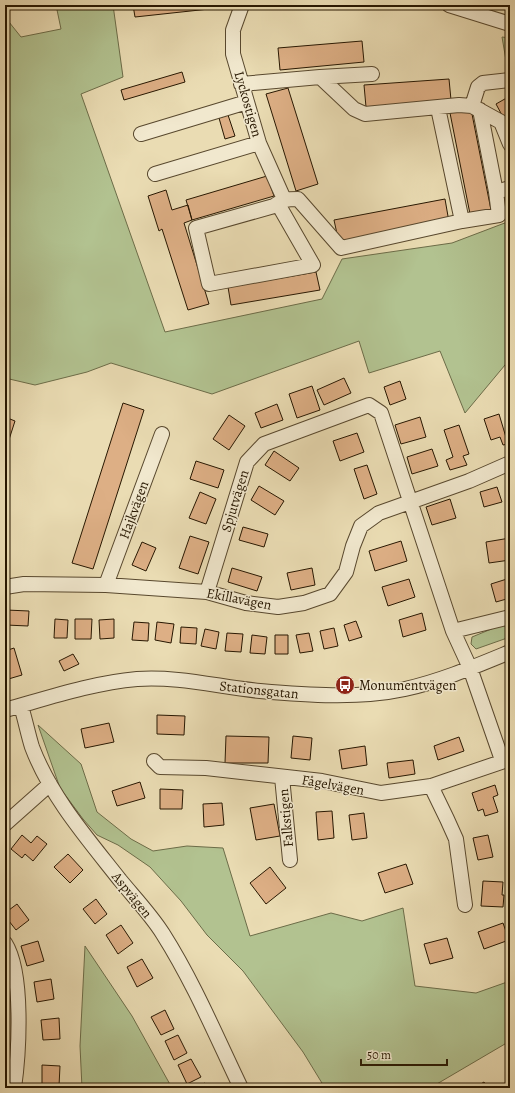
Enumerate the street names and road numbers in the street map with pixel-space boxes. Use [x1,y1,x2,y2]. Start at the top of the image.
street label: Lyckostigen [230,69,267,139]
street label: Spjutvägen [217,467,254,534]
street label: Hajkvägen [115,478,153,542]
street label: Ekillavägen [205,583,273,615]
street label: Stationsgatan [218,676,300,704]
street label: Fågelvägen [300,770,366,800]
street label: Falkstigen [274,788,298,848]
street label: Aspvägen [107,867,157,922]

